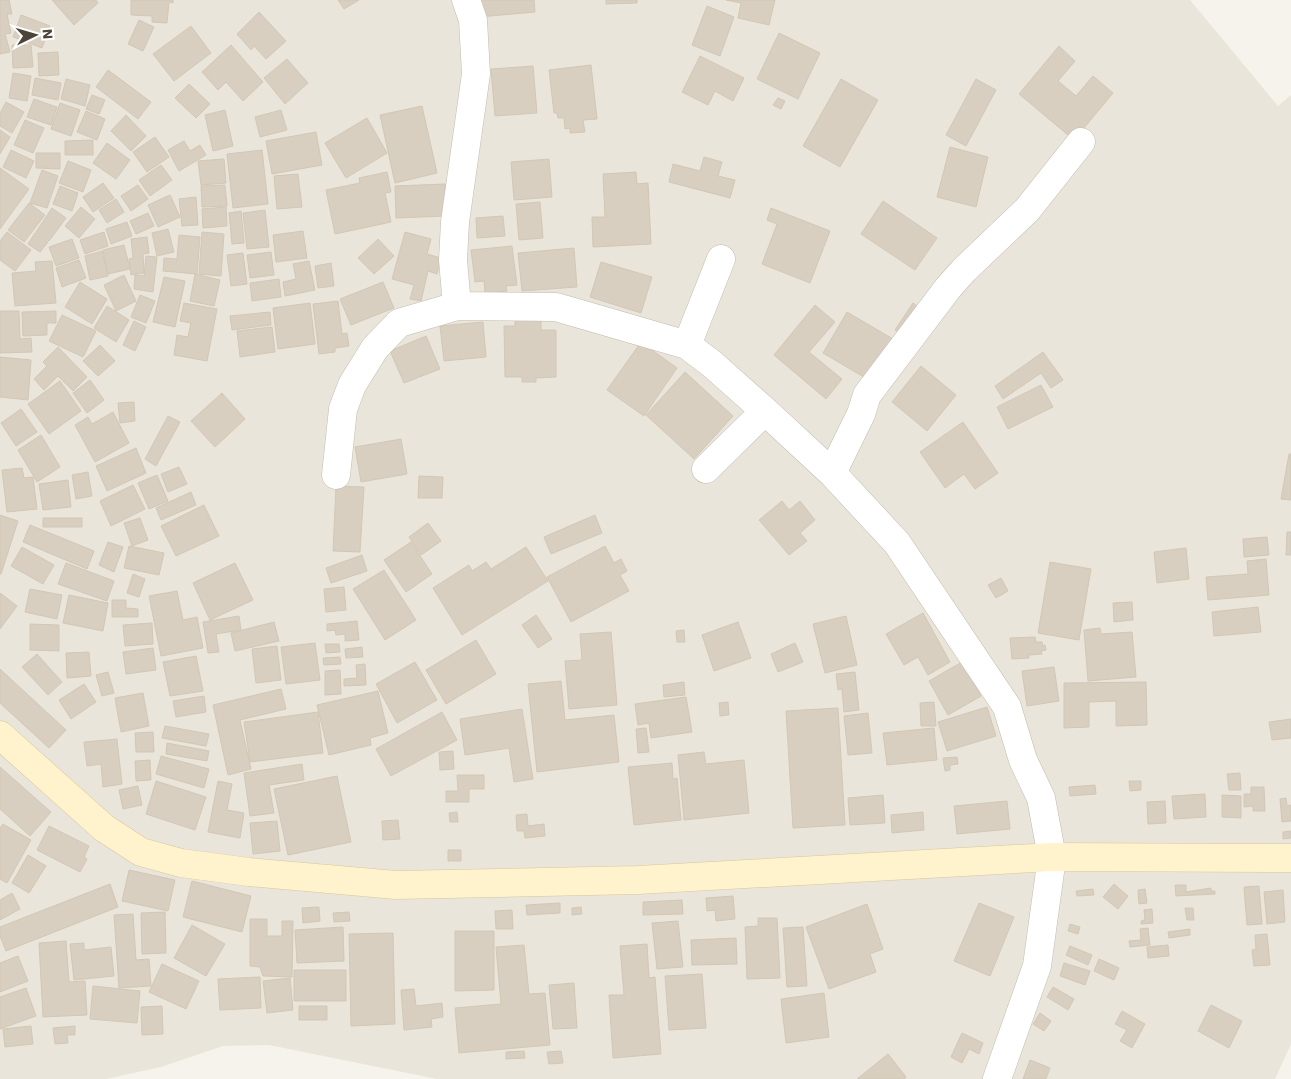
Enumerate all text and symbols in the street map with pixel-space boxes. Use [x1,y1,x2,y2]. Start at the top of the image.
north arrow [10,10,60,60]
text: N [40,28,56,40]

